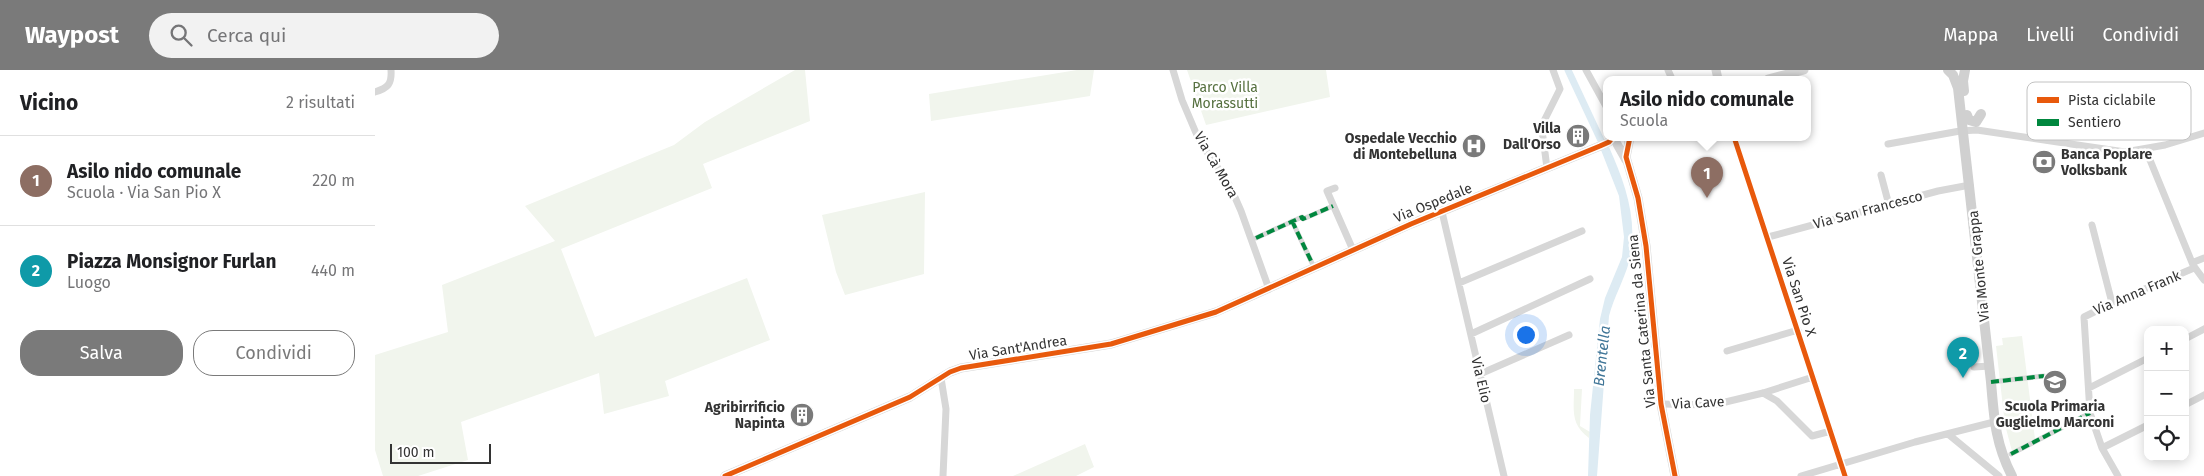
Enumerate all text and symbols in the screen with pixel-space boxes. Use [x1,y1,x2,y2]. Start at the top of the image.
search box [149,13,499,58]
text: Waypost [25,21,119,49]
icon: search [167,21,195,49]
text: Cerca qui [207,24,286,47]
text: Mappa [1944,24,1998,46]
text: Livelli [2026,24,2075,46]
text: Condividi [2103,24,2179,46]
popup [1603,76,1811,141]
park label: Parco Villa Morassutti [1192,79,1258,112]
legend [2027,82,2191,140]
text: Asilo nido comunale [1620,88,1794,111]
text: Vicino [20,90,78,116]
text: Pista ciclabile [2068,92,2156,109]
text: 2 risultati [286,93,355,112]
text: Scuola [1620,111,1668,130]
text: Sentiero [2068,114,2121,131]
place label: Villa Dall'Orso [1503,120,1561,153]
building icon: Villa Dall'Orso [1565,123,1591,149]
street label: Via Cà Mora [1190,129,1242,201]
place label: Ospedale Vecchio di Montebelluna [1345,130,1457,163]
hospital icon: Ospedale Vecchio di Montebelluna [1461,133,1487,159]
place label: Banca Poplare Volksbank [2060,146,2152,179]
bank icon: Banca Poplare Volksbank [2031,149,2057,175]
pin: 1 [1691,157,1723,198]
text: Asilo nido comunale [67,160,241,183]
text: 1 [32,171,40,190]
text: 220 m [312,171,355,190]
street label: Via Ospedale [1391,180,1475,226]
text: Scuola · Via San Pio X [67,183,221,202]
street label: Via San Francesco [1811,187,1925,233]
street label: Via Monte Grappa [1965,209,1993,323]
street label: Via Santa Caterina da Siena [1624,233,1660,409]
text: Piazza Monsignor Furlan [67,250,276,273]
street label: Via San Pio X [1778,255,1820,339]
text: 2 [32,261,40,280]
text: 440 m [311,261,355,280]
street label: Via Anna Frank [2091,267,2184,319]
text: Luogo [67,273,111,292]
your location [1513,322,1539,348]
water label: Brentella [1590,325,1614,387]
map controls [2144,326,2189,461]
button: + [2144,326,2189,371]
button: Salva [20,330,183,376]
button: Condividi [193,330,355,376]
street label: Via Sant'Andrea [968,332,1068,364]
pin: 2 [1947,337,1979,378]
street label: Via Elio [1467,355,1495,405]
school or university icon: Scuola Primaria Guglielmo Marconi [2042,369,2068,395]
button: − [2144,371,2189,416]
street label: Via Cave [1671,393,1725,413]
place label: Scuola Primaria Guglielmo Marconi [1996,398,2114,431]
place label: Agribirrificio Napinta [704,399,785,432]
building icon: Agribirrificio Napinta [789,402,815,428]
button: locate [2144,416,2189,461]
scale bar [390,441,491,464]
text: 100 m [397,444,434,461]

